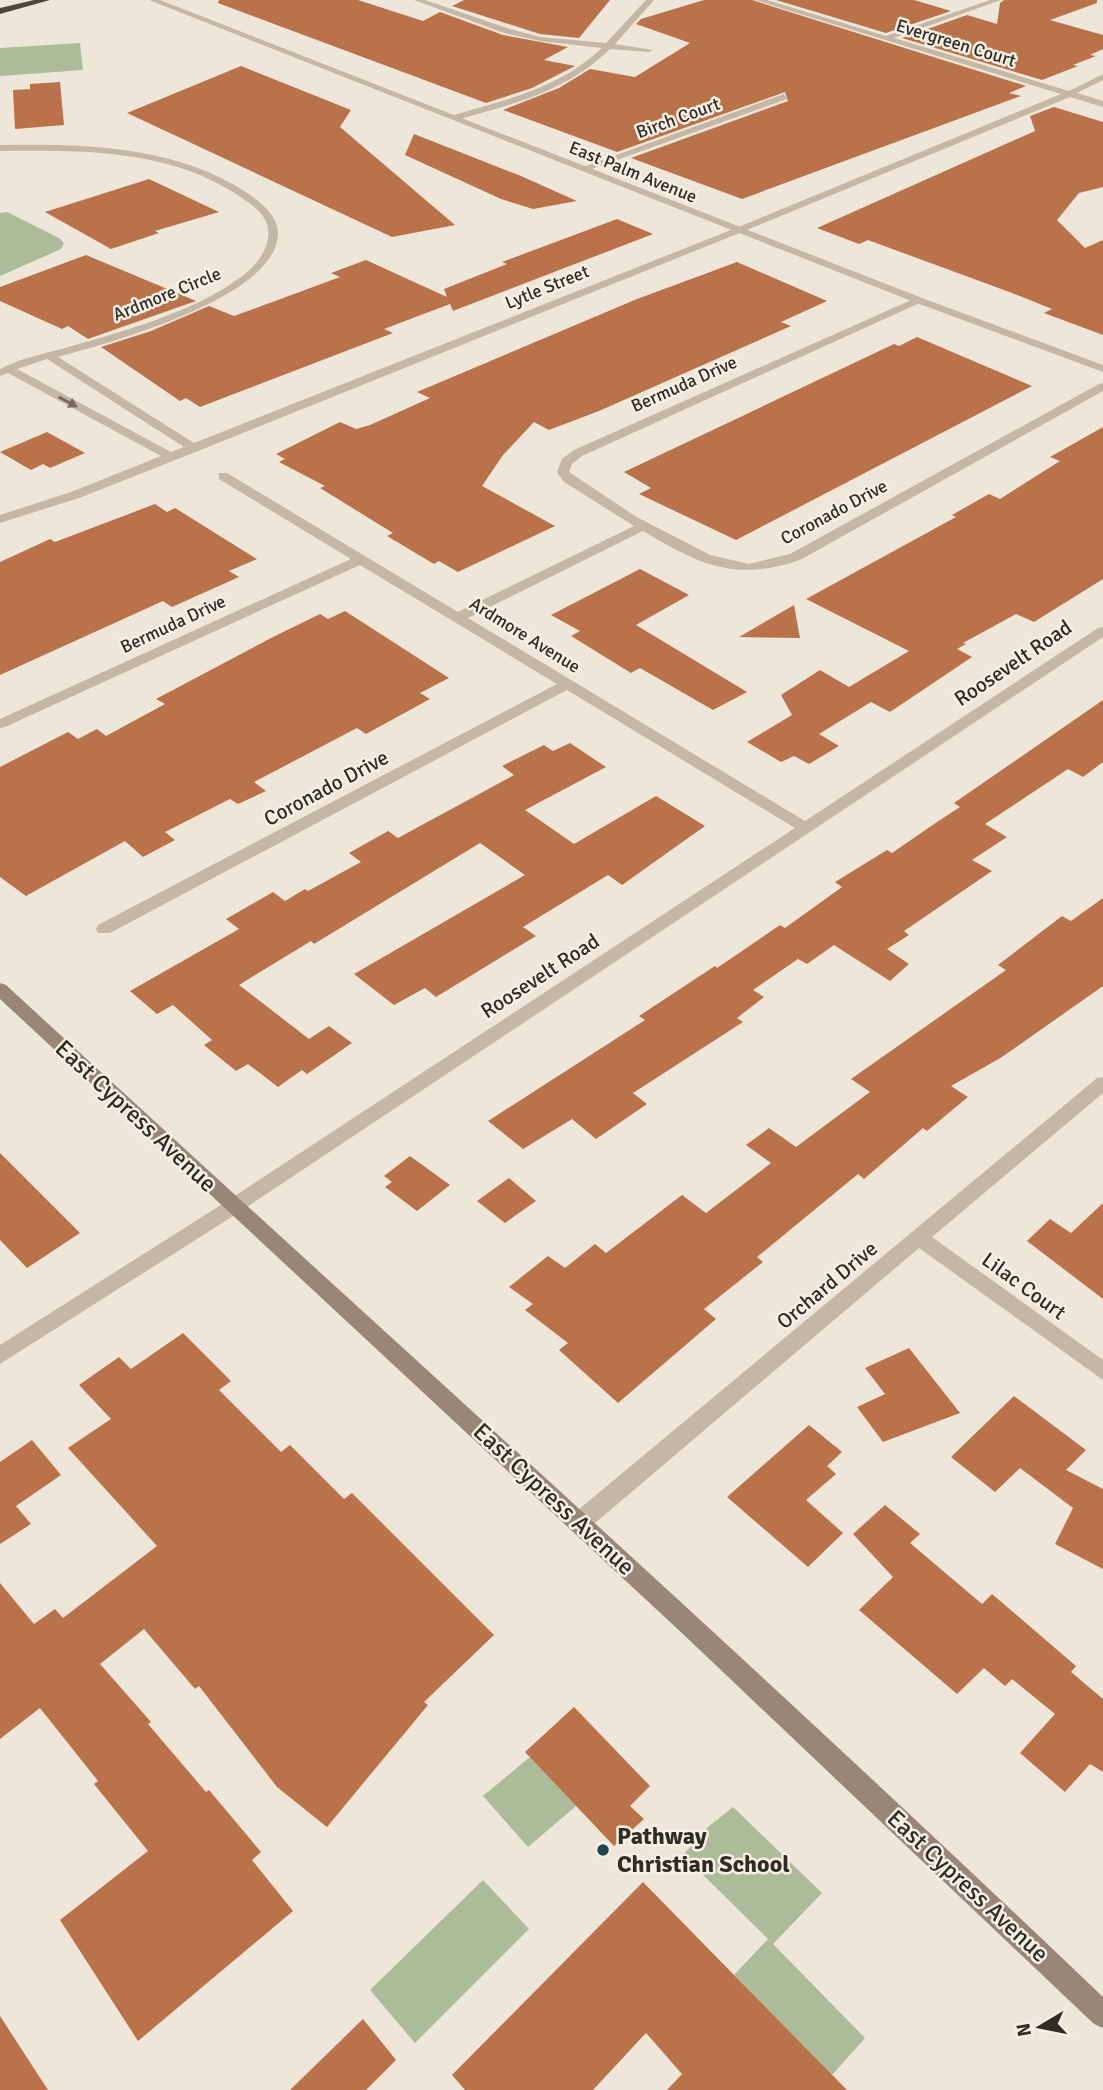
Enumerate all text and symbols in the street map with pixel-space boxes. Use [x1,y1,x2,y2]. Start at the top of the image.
street label: Evergreen Court [893,14,1019,72]
street label: Birch Court [633,93,723,143]
street label: East Palm Avenue [566,136,700,208]
street label: Lytle Street [502,260,592,314]
street label: Ardmore Circle [110,262,224,326]
street label: Bermuda Drive [628,351,740,417]
one-way arrow [58,396,78,407]
street label: Coronado Drive [777,475,891,549]
street label: Bermuda Drive [117,590,229,658]
street label: Ardmore Avenue [466,592,584,678]
street label: Roosevelt Road [949,614,1077,712]
street label: Coronado Drive [259,744,393,832]
street label: Roosevelt Road [476,928,604,1024]
street label: East Cypress Avenue [49,1033,223,1199]
street label: Orchard Drive [771,1235,883,1335]
street label: Lilac Court [977,1247,1071,1325]
street label: East Cypress Avenue [467,1416,641,1582]
street label: East Cypress Avenue [881,1803,1055,1969]
place label: Pathway Christian School [617,1821,790,1879]
marker: Pathway Christian School [595,1842,611,1858]
north arrow [1005,1992,1075,2062]
text: N [1011,2021,1037,2038]

